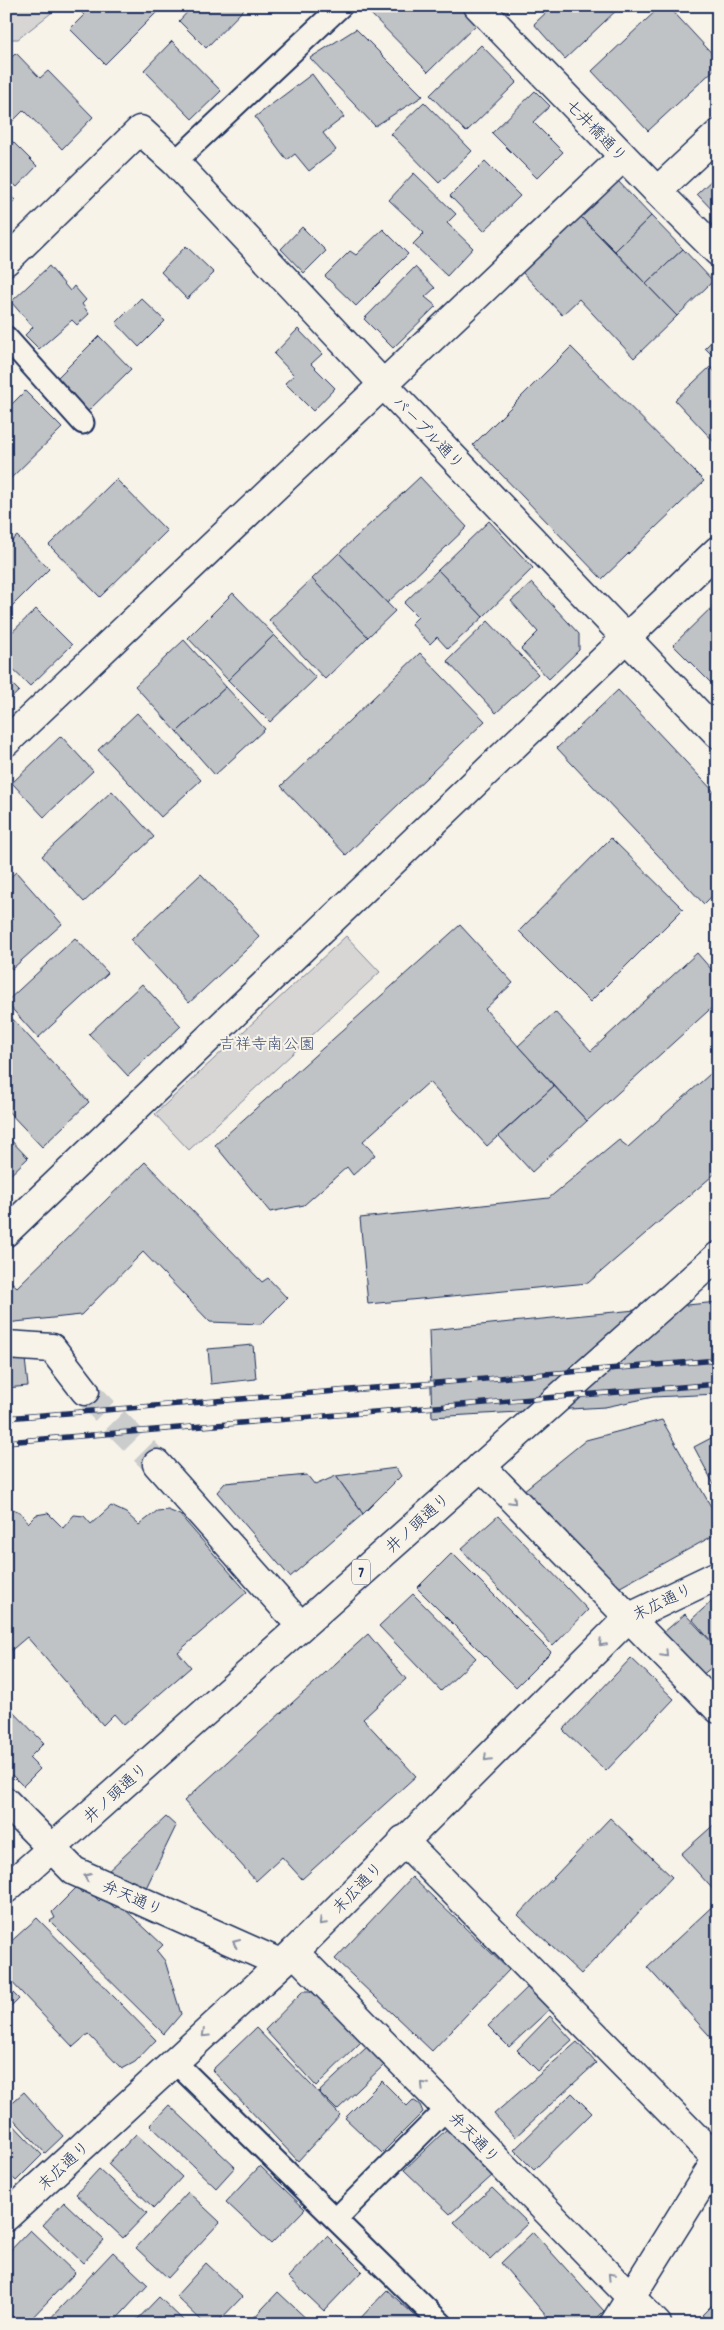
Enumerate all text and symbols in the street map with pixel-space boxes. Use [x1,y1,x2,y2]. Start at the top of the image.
street label: 七井橋通り [559,95,631,169]
street label: パープル通り [386,392,468,476]
park label: 吉祥寺南公園 [219,1034,315,1057]
street label: 井ノ頭通り [381,1489,456,1559]
one-way arrow [508,1496,517,1505]
road number: 7 [352,1560,370,1584]
street label: 末広通り [629,1579,697,1628]
one-way arrow [599,1637,608,1646]
one-way arrow [659,1648,668,1657]
one-way arrow [483,1752,492,1761]
street label: 井ノ頭通り [79,1759,154,1829]
street label: 末広通り [328,1858,389,1920]
one-way arrow [83,1872,92,1883]
street label: 弁天通り [98,1876,166,1923]
one-way arrow [319,1917,328,1926]
one-way arrow [232,1939,241,1949]
one-way arrow [201,2028,210,2037]
one-way arrow [421,2081,430,2090]
street label: 弁天通り [443,2108,504,2170]
street label: 末広通り [33,2137,96,2197]
one-way arrow [607,2273,616,2282]

